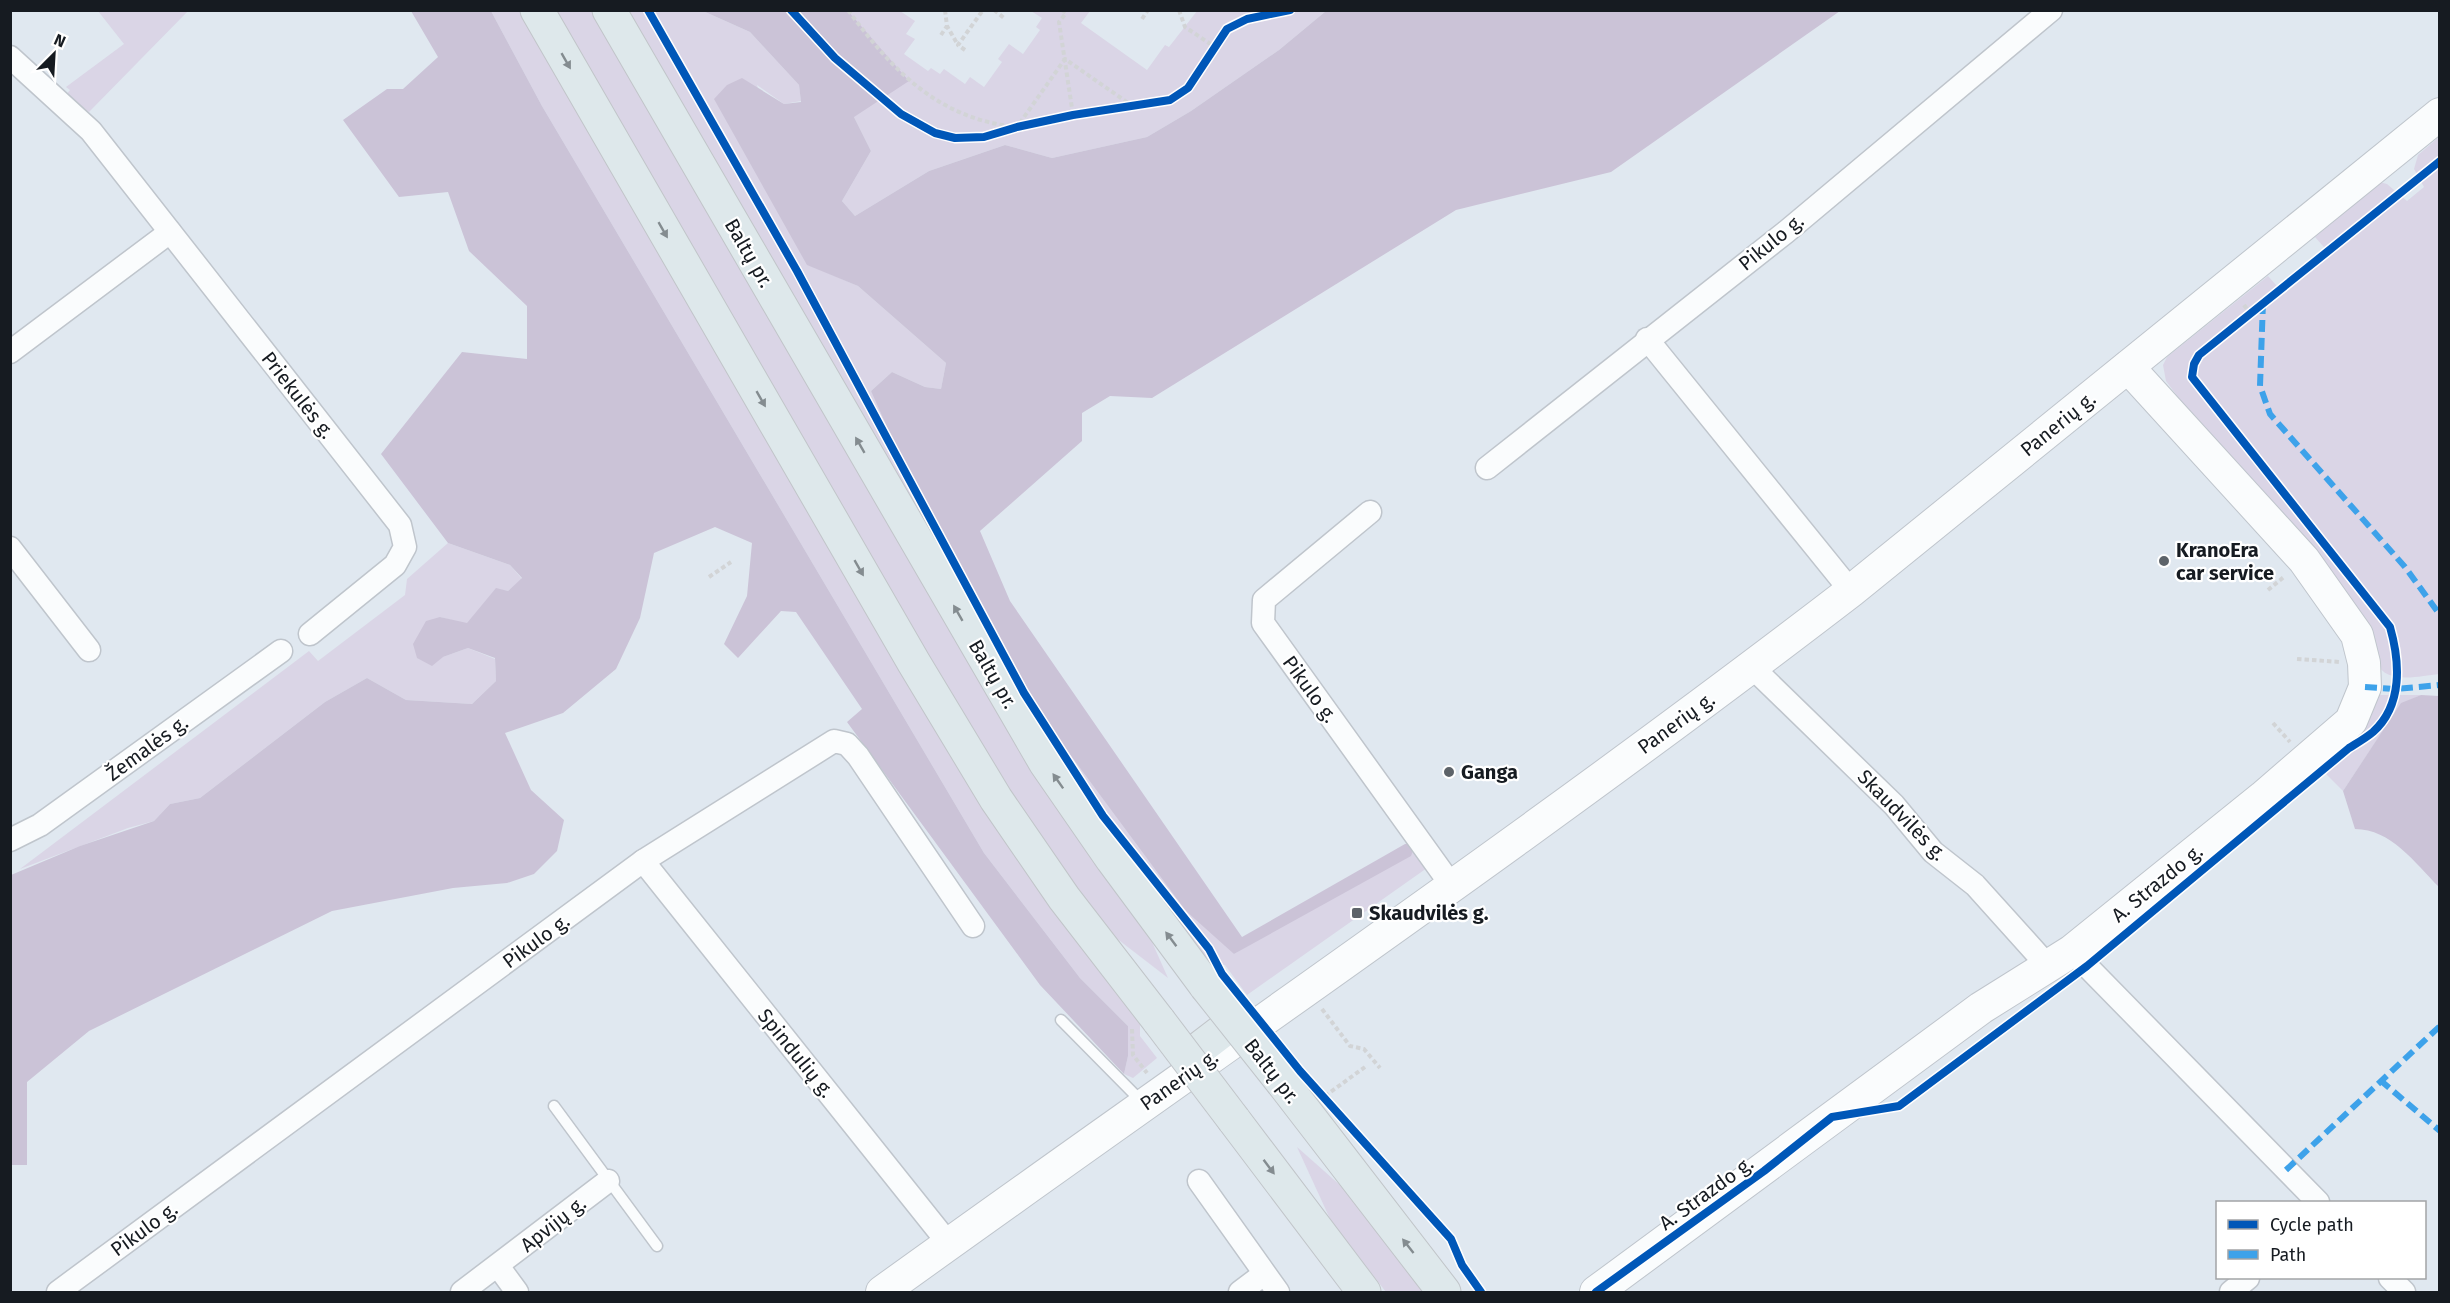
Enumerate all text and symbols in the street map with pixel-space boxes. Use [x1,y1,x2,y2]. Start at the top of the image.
north arrow [24,24,84,84]
text: N [51,30,69,52]
one-way arrow [561,53,571,70]
street label: Pikulo g. [1734,208,1808,276]
street label: Baltų pr. [720,214,778,292]
one-way arrow [658,222,668,239]
street label: Priekulės g. [257,347,339,443]
street label: Panerių g. [2016,387,2100,461]
one-way arrow [756,391,767,407]
one-way arrow [855,436,865,453]
place label: KranoEra car service [2176,538,2274,585]
marker: KranoEra car service [2157,554,2171,568]
one-way arrow [854,559,864,576]
one-way arrow [953,604,963,621]
street label: Baltų pr. [964,635,1022,713]
street label: Pikulo g. [1278,651,1342,727]
street label: Panerių g. [1633,687,1719,759]
street label: Žemalės g. [101,710,193,786]
place label: Ganga [1461,760,1518,784]
street label: Skaudvilės g. [1853,764,1951,866]
marker: Ganga [1442,765,1456,779]
one-way arrow [1052,773,1064,789]
street label: A. Strazdo g. [2107,839,2207,927]
place label: Skaudvilės g. [1369,901,1489,925]
marker: Skaudvilės g. [1350,906,1364,920]
street label: Pikulo g. [498,909,574,973]
one-way arrow [1166,932,1178,947]
street label: Spindulių g. [753,1004,839,1102]
street label: Baltų pr. [1239,1034,1305,1108]
street label: Panerių g. [1135,1044,1223,1116]
street label: A. Strazdo g. [1654,1151,1758,1235]
one-way arrow [1263,1159,1275,1174]
street label: Apvijų g. [515,1191,591,1257]
street label: Pikulo g. [106,1197,182,1261]
legend [2216,1201,2426,1279]
text: Cycle path [2270,1214,2354,1236]
one-way arrow [1402,1238,1414,1254]
text: Path [2270,1244,2306,1266]

